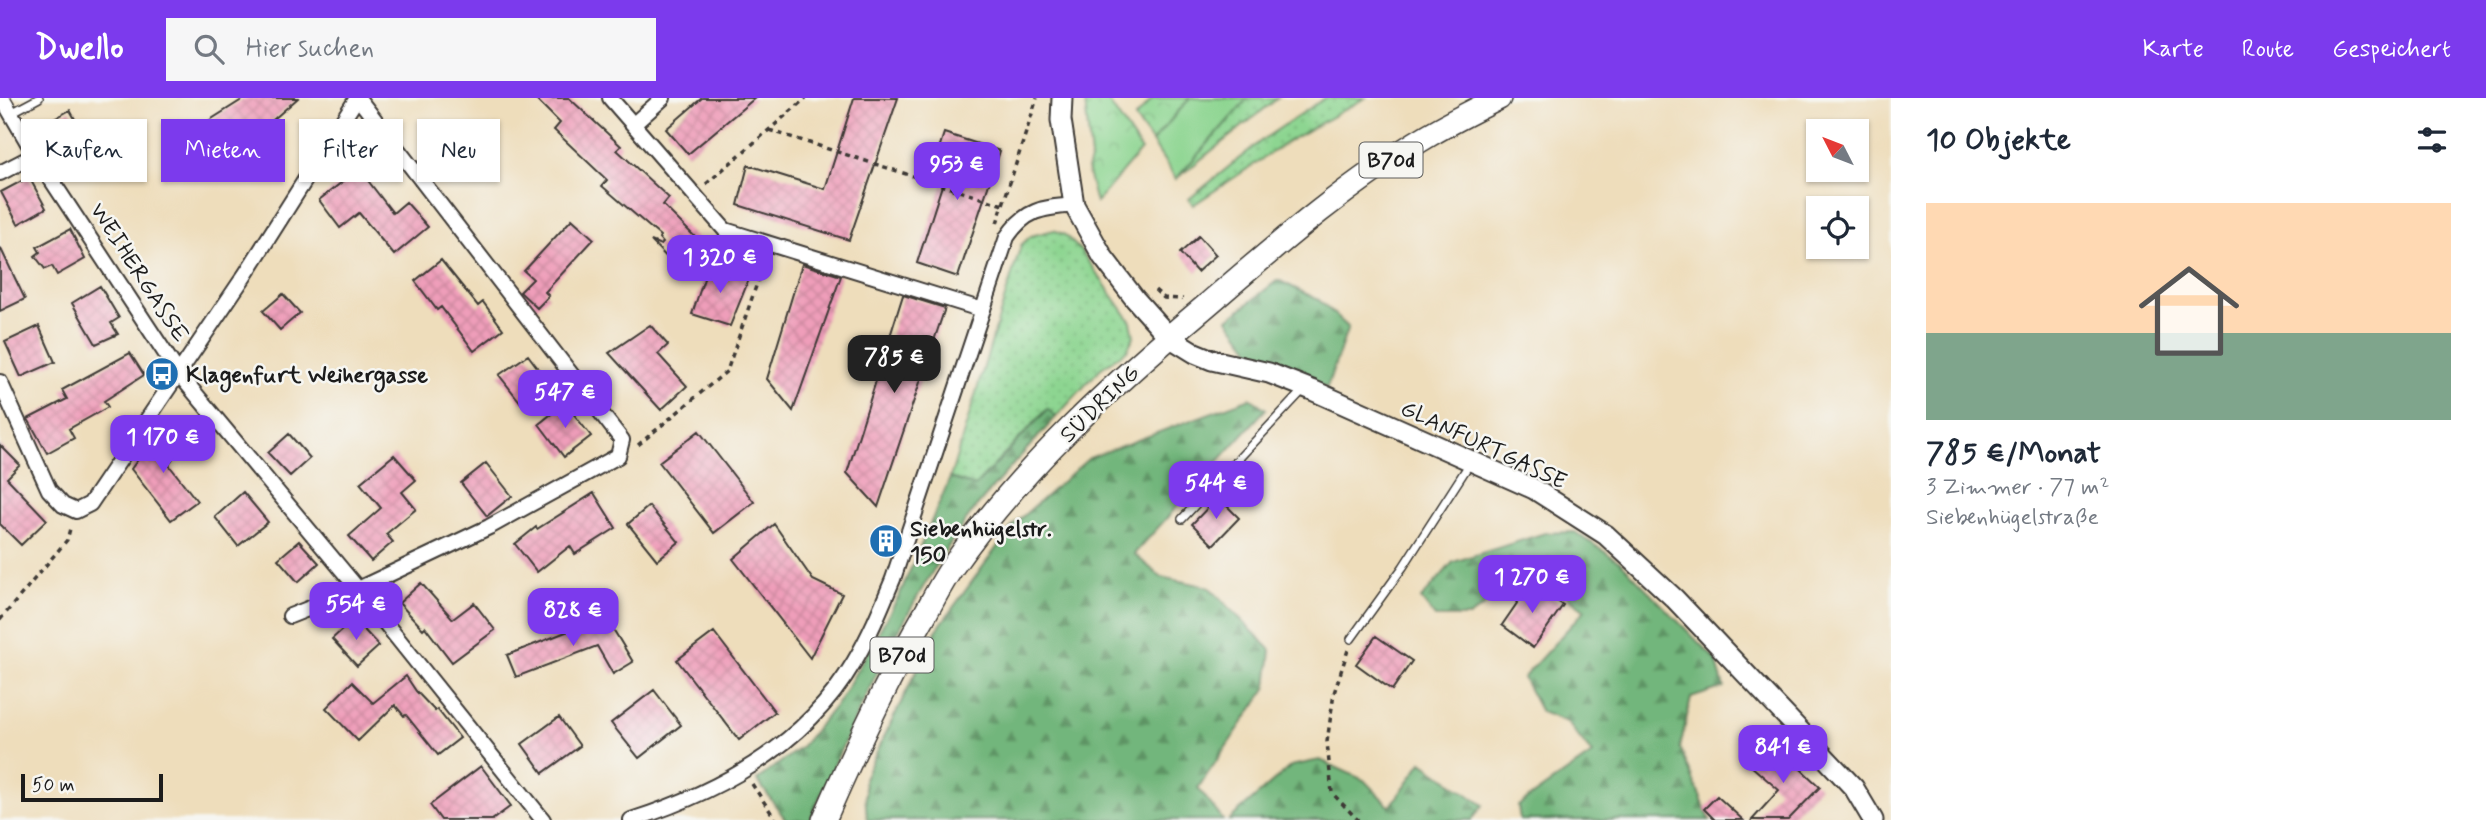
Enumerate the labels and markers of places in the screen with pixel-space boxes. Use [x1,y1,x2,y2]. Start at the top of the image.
pin: 953 € [908,142,1006,202]
pin: 1 320 € [655,236,785,295]
pin: 785 € [845,336,943,395]
bus stop icon: Klagenfurt Weihergasse [143,355,181,393]
place label: Klagenfurt Weihergasse [186,361,428,393]
pin: 547 € [516,370,614,430]
pin: 1 170 € [98,416,228,475]
pin: 544 € [1167,462,1265,521]
place label: Siebenhügelstr. 150 [910,515,1052,571]
building icon: Siebenhügelstr. 150 [867,522,905,560]
pin: 1 270 € [1467,556,1597,615]
pin: 554 € [307,582,405,642]
pin: 828 € [524,588,622,648]
pin: 841 € [1734,726,1832,785]

